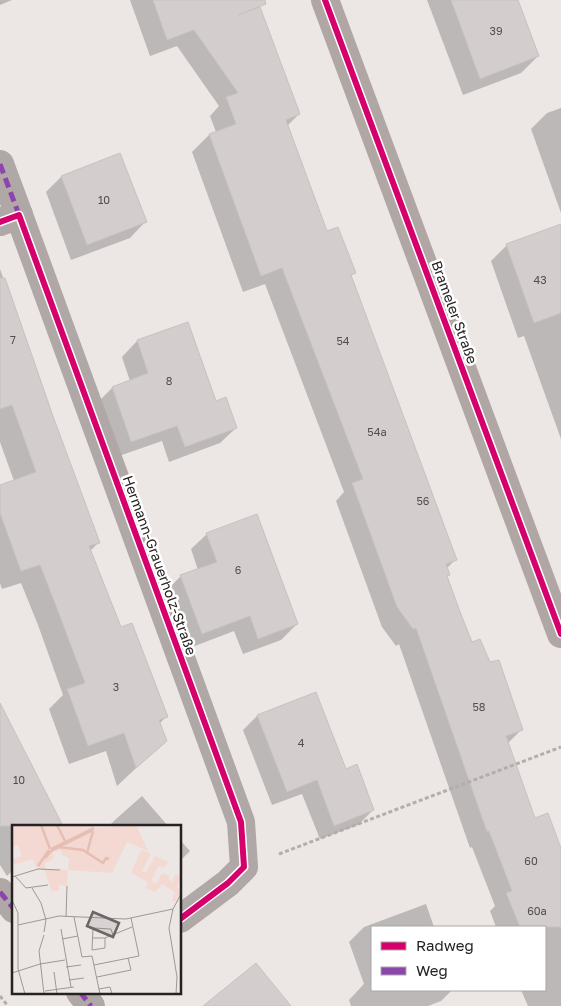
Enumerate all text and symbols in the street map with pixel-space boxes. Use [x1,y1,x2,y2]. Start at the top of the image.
house number: 39 [489,24,503,37]
house number: 10 [98,193,110,206]
street label: Brameler Straße [428,258,482,366]
house number: 43 [533,273,547,286]
house number: 7 [10,333,16,346]
house number: 54 [336,334,350,347]
house number: 8 [166,374,173,387]
house number: 54a [367,425,387,438]
street label: Hermann-Grauerholz-Straße [120,473,200,657]
house number: 56 [416,494,430,507]
house number: 6 [235,563,242,576]
house number: 3 [113,680,119,693]
house number: 58 [472,700,486,713]
house number: 4 [298,736,305,749]
house number: 10 [13,773,25,786]
inset map [12,825,181,994]
house number: 60 [524,854,538,867]
house number: 60a [527,904,547,917]
legend [371,926,546,991]
text: Radweg [416,936,474,954]
text: Weg [416,961,448,979]

